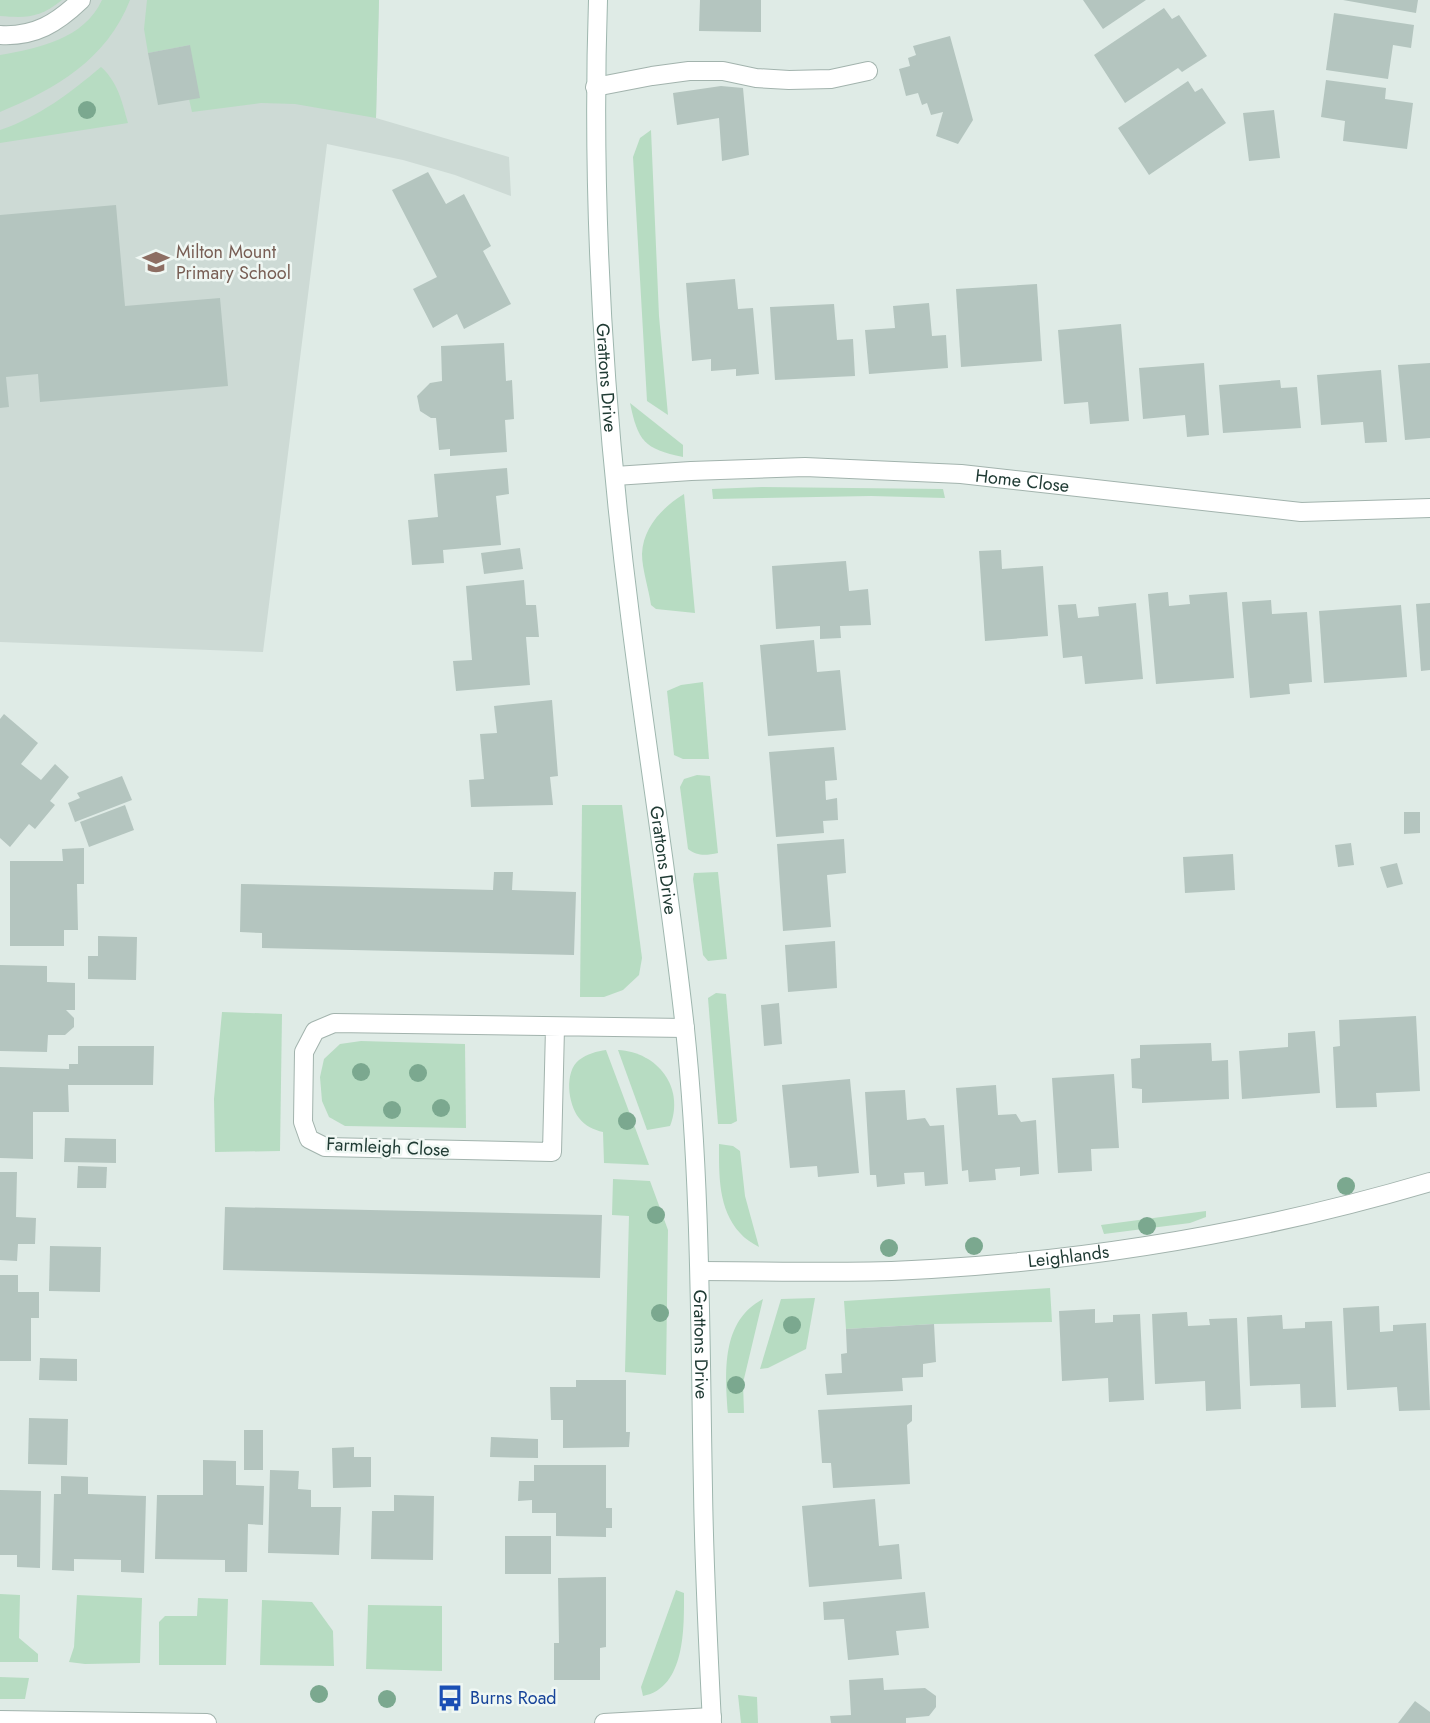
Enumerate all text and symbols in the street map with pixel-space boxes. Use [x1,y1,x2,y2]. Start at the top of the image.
place label: Milton Mount Primary School [176,239,291,286]
school or university icon: Milton Mount Primary School [141,247,171,277]
street label: Grattons Drive [589,322,623,433]
street label: Home Close [974,463,1071,499]
street label: Grattons Drive [643,804,684,916]
street label: Farmleigh Close [326,1131,450,1163]
street label: Leighlands [1026,1239,1111,1274]
street label: Grattons Drive [687,1289,715,1399]
bus stop icon: Burns Road [435,1683,465,1713]
place label: Burns Road [470,1685,557,1711]

